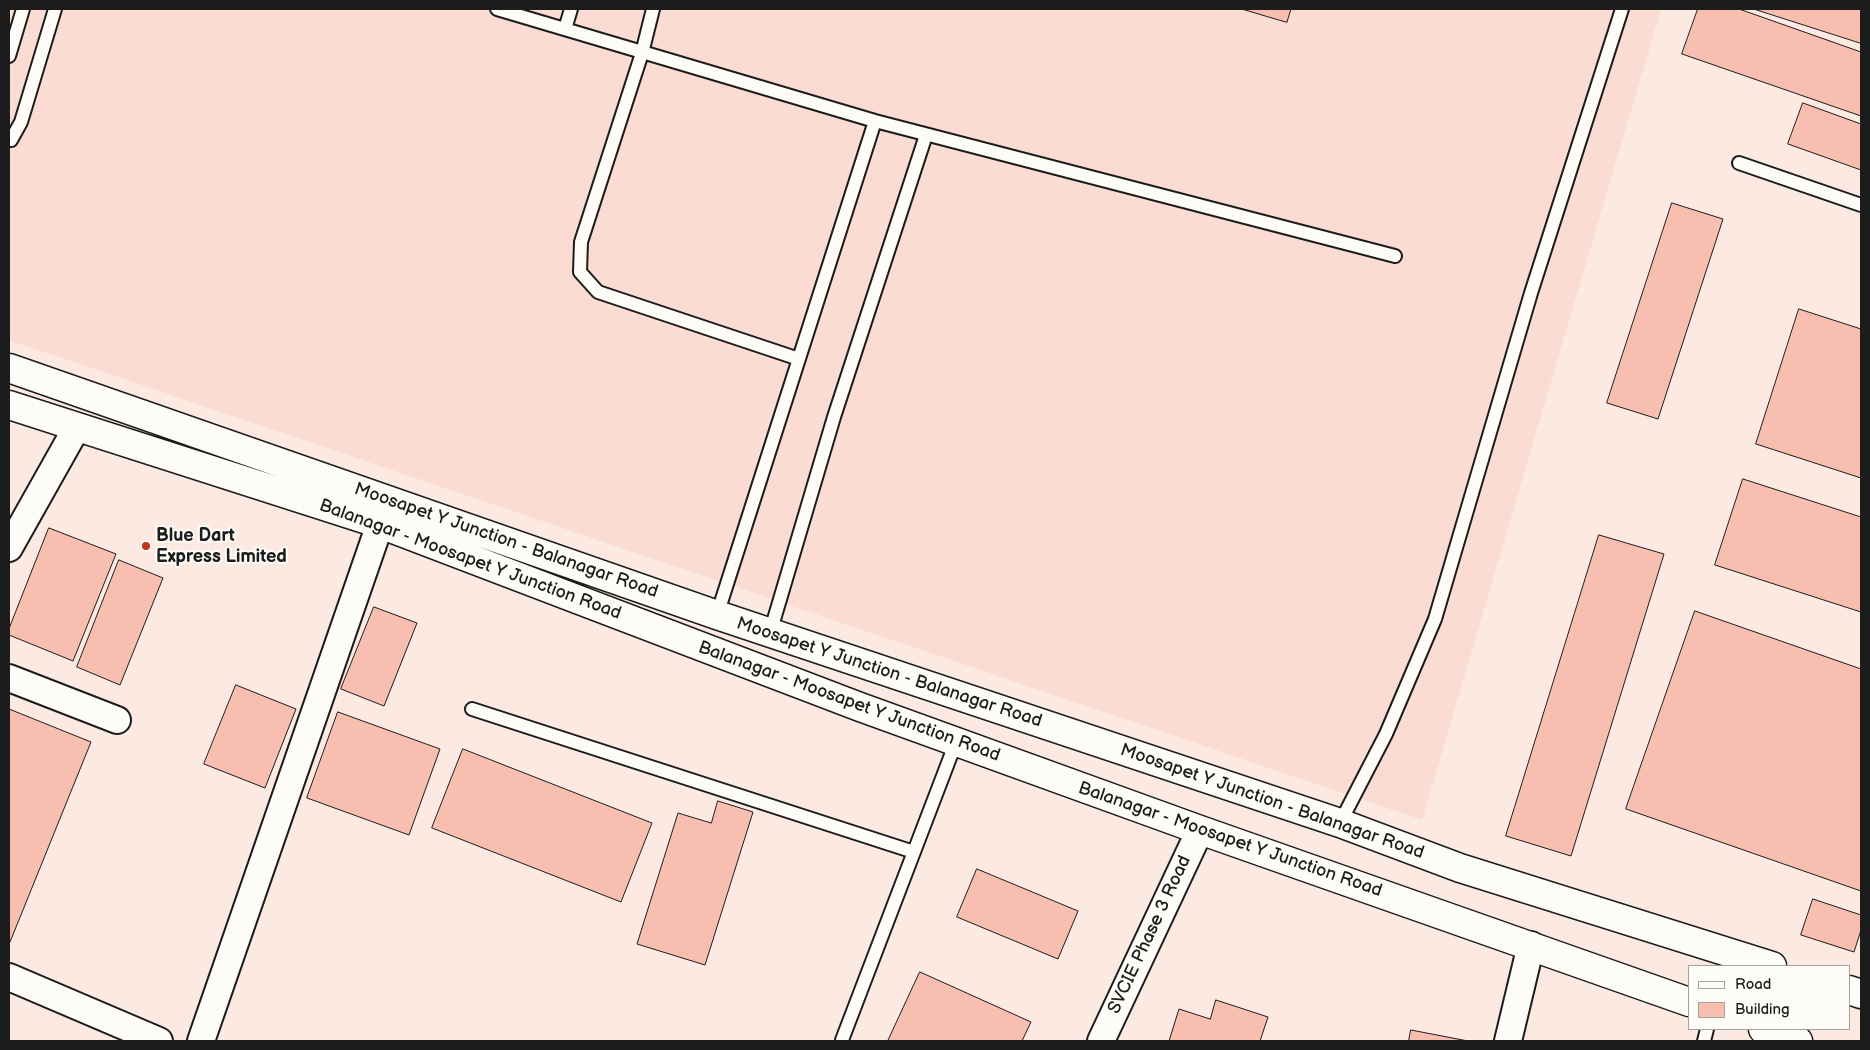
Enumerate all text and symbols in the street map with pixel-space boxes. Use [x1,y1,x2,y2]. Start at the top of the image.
street label: Moosapet Y Junction - Balanagar Road [351,479,661,603]
street label: Balanagar - Moosapet Y Junction Road [316,495,624,625]
place label: Blue Dart Express Limited [156,525,287,568]
marker: Blue Dart Express Limited [140,540,152,552]
street label: Moosapet Y Junction - Balanagar Road [734,613,1044,733]
street label: Balanagar - Moosapet Y Junction Road [695,637,1003,767]
street label: Moosapet Y Junction - Balanagar Road [1117,740,1427,864]
street label: Balanagar - Moosapet Y Junction Road [1075,778,1385,902]
street label: SVCIE Phase 3 Road [1104,853,1196,1017]
legend [1688,965,1850,1030]
text: Road [1735,975,1771,994]
text: Building [1735,1000,1790,1019]

